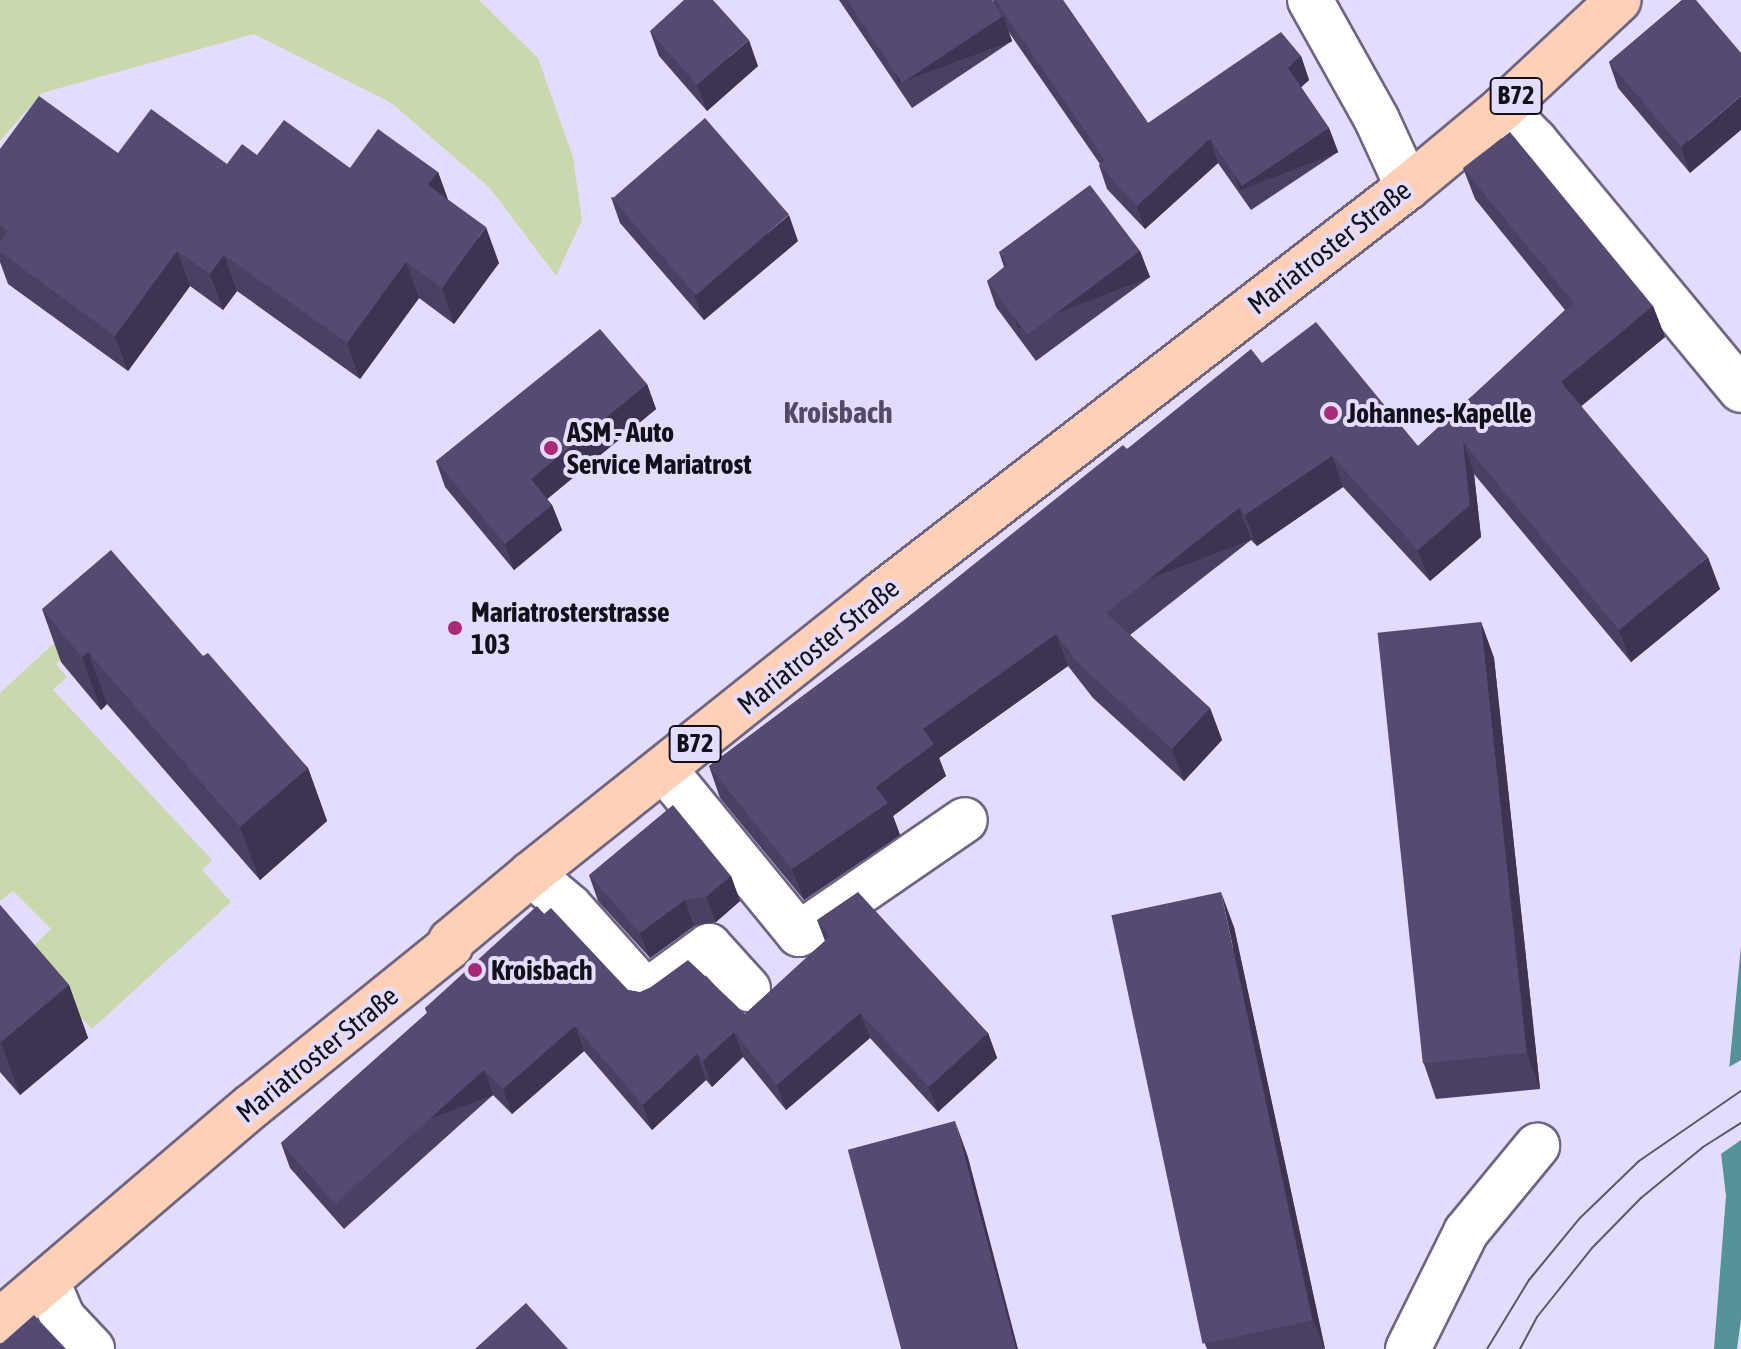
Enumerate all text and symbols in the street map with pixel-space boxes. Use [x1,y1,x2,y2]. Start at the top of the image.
road number: B72 [1488,74,1544,118]
street label: Mariatroster Straße [1241,173,1417,321]
district label: Kroisbach [784,394,892,430]
place label: Johannes-Kapelle [1347,396,1532,430]
marker: Johannes-Kapelle [1322,404,1340,422]
place label: ASM - Auto Service Mariatrost [567,415,752,481]
marker: ASM - Auto Service Mariatrost [542,439,560,457]
street label: Mariatroster Straße [731,571,905,721]
place label: Mariatrosterstrasse 103 [471,595,670,661]
marker: Mariatrosterstrasse 103 [446,619,464,637]
road number: B72 [667,722,723,766]
place label: Kroisbach [491,953,593,987]
marker: Kroisbach [466,961,484,979]
street label: Mariatroster Straße [230,979,404,1129]

